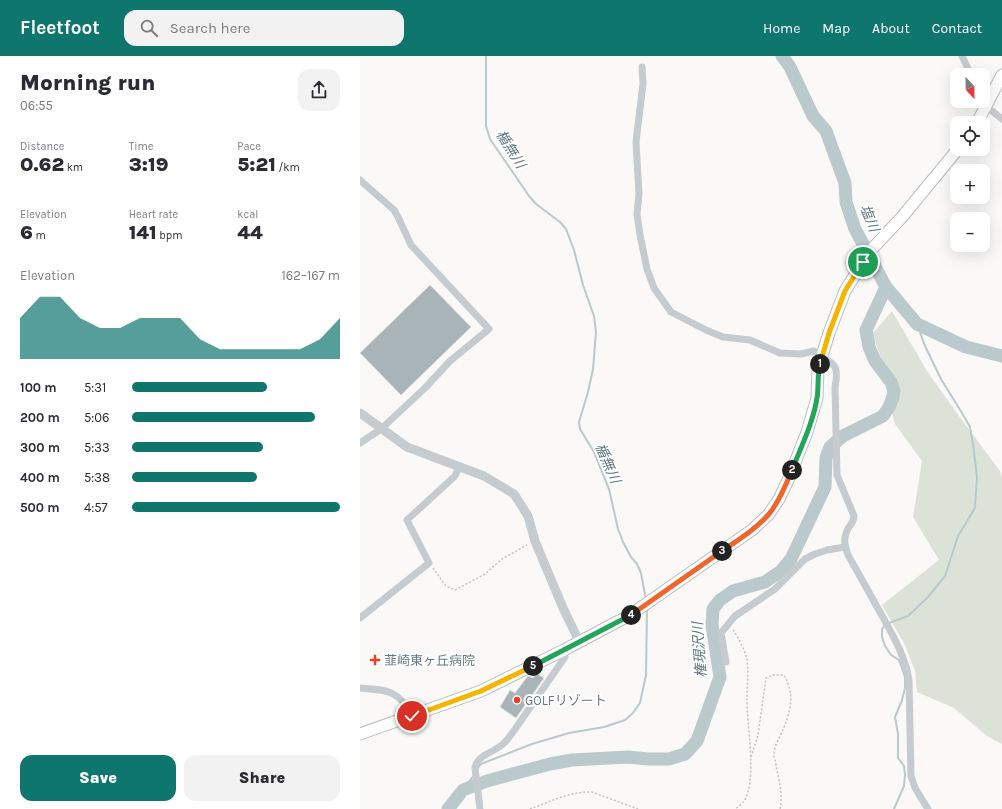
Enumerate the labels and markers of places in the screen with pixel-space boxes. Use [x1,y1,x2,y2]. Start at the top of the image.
pin [846,245,880,279]
pin: 1 [810,354,830,374]
pin: 2 [782,460,802,480]
pin: 3 [712,541,732,561]
pin: 4 [621,605,641,625]
place label: 韮崎東ヶ丘病院 [384,653,475,668]
marker: 韮崎東ヶ丘病院 [369,654,381,666]
pin: 5 [523,656,543,676]
place label: GOLFリゾート [525,693,607,708]
marker: GOLFリゾート [512,695,522,705]
pin [395,699,429,733]

